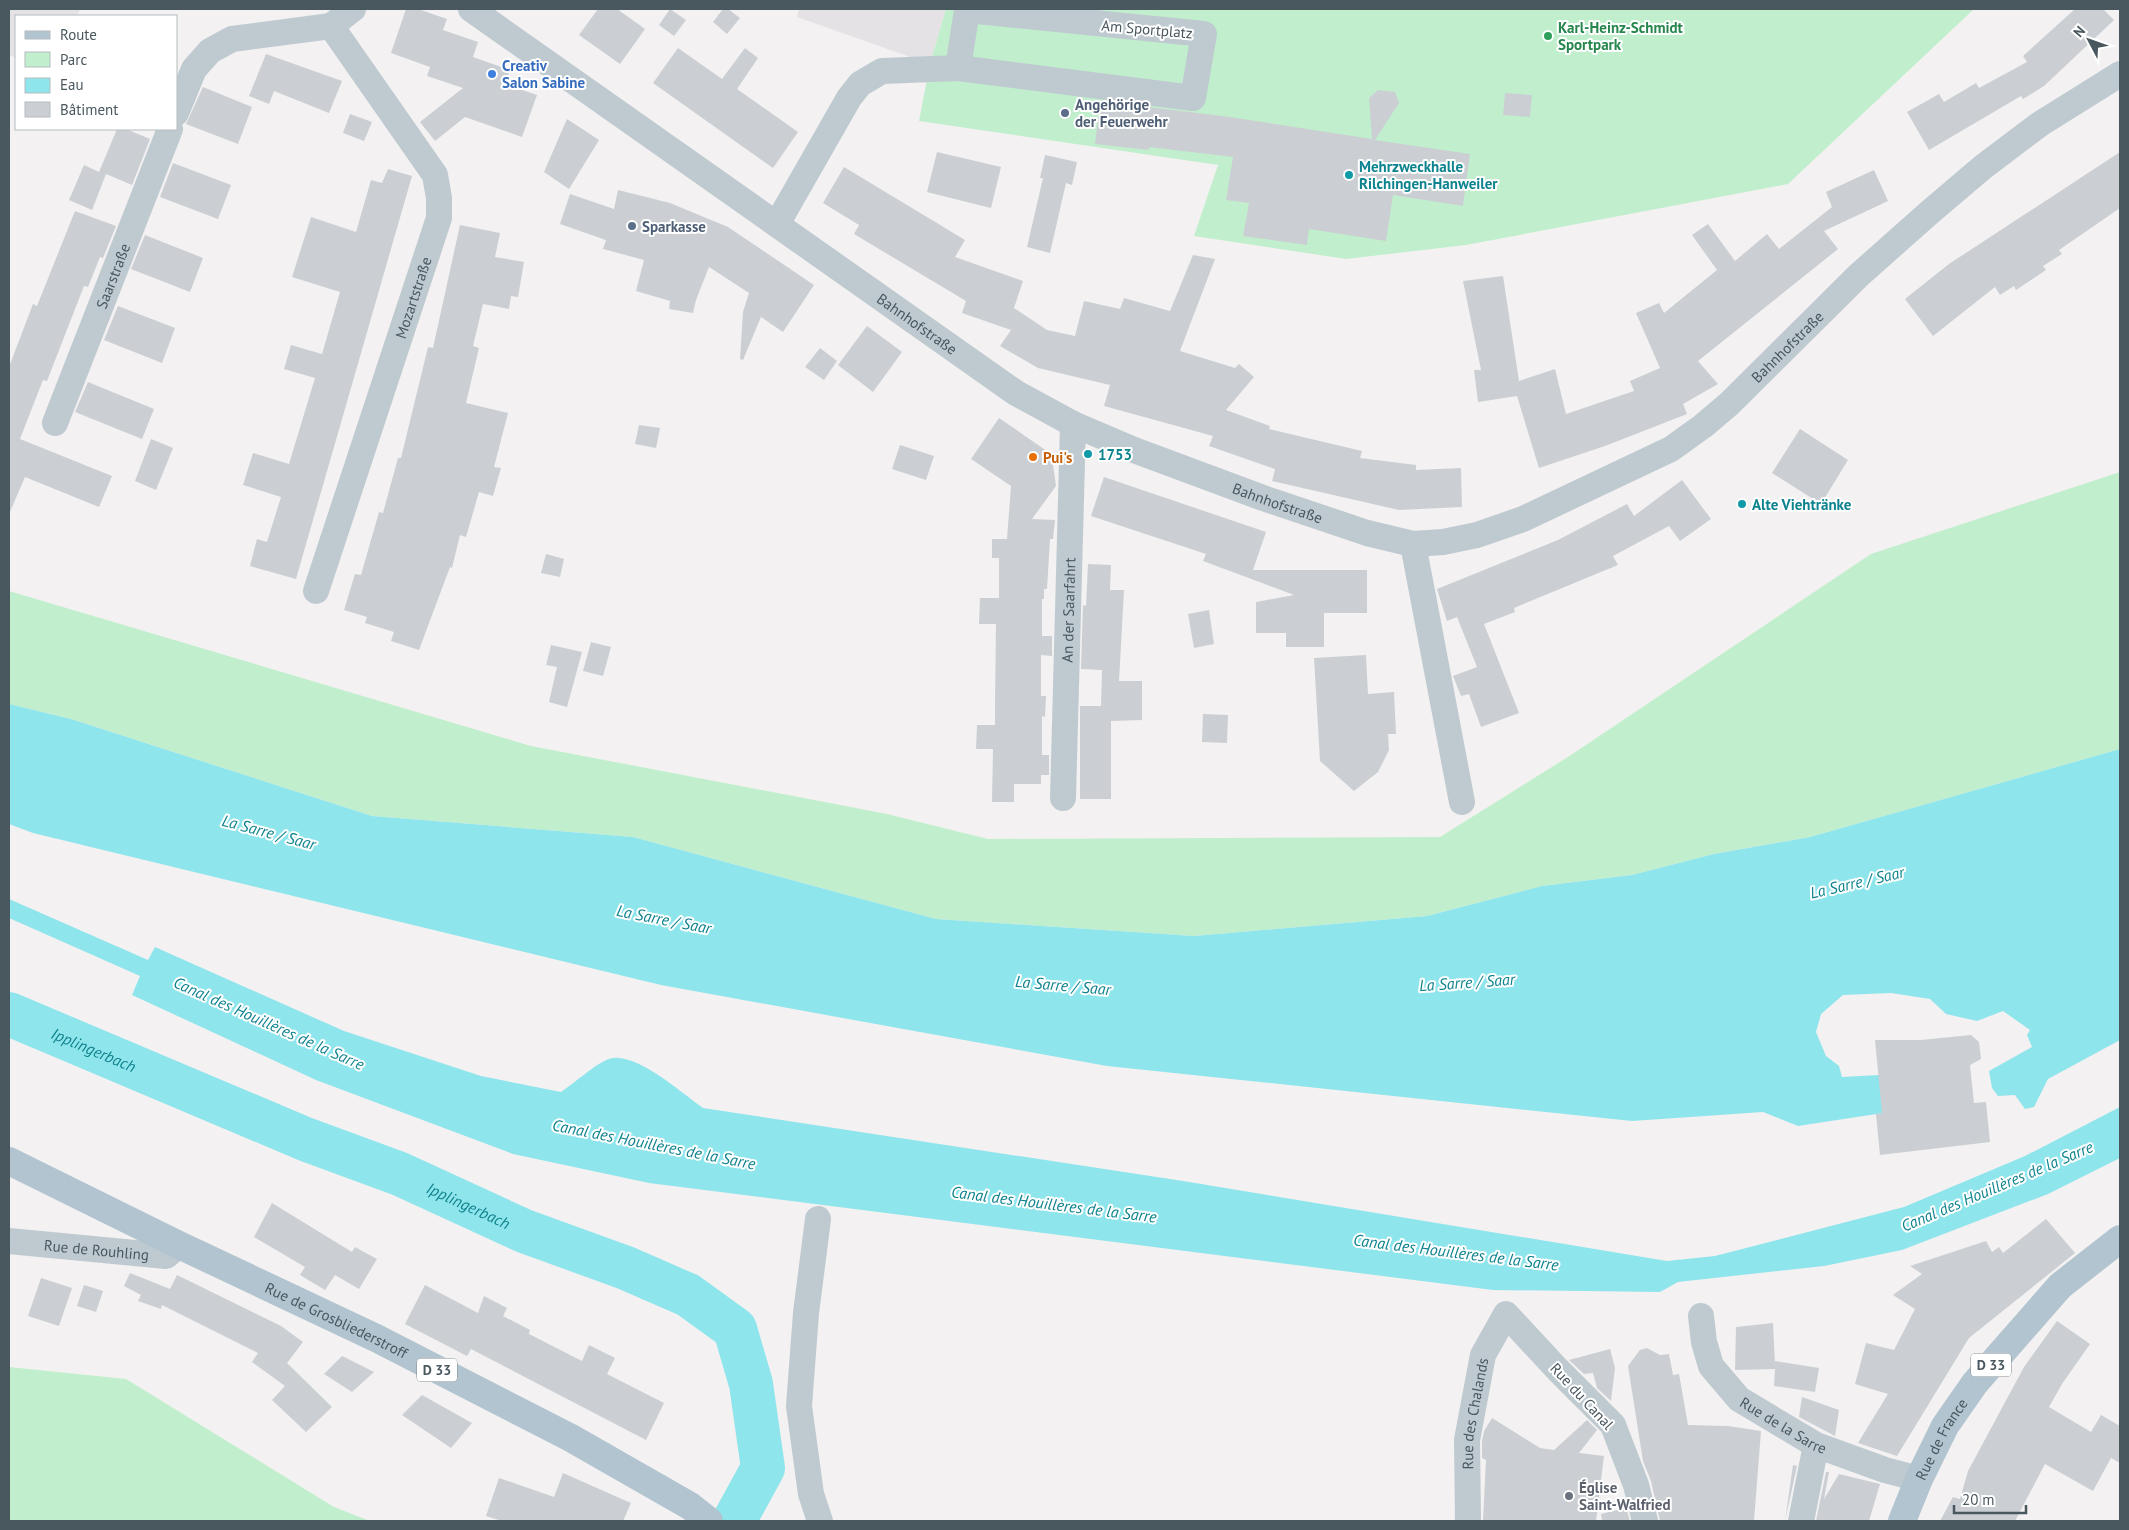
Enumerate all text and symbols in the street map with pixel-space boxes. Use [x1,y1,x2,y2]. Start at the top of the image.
legend [15,15,178,130]
north arrow [2064,15,2114,65]
street label: Am Sportplatz [1101,16,1193,42]
place label: Karl-Heinz-Schmidt Sportpark [1558,18,1684,54]
text: N [2069,22,2089,41]
text: Route [60,25,97,44]
marker: Karl-Heinz-Schmidt Sportpark [1542,30,1554,42]
text: Parc [60,50,87,69]
place label: Creativ Salon Sabine [502,56,585,92]
marker: Creativ Salon Sabine [486,68,498,80]
text: Eau [60,75,84,94]
place label: Angehörige der Feuerwehr [1075,95,1168,131]
text: Bâtiment [60,100,118,119]
marker: Angehörige der Feuerwehr [1059,107,1071,119]
place label: Mehrzweckhalle Rilchingen-Hanweiler [1359,157,1498,193]
marker: Mehrzweckhalle Rilchingen-Hanweiler [1343,169,1355,181]
place label: Sparkasse [642,217,706,236]
marker: Sparkasse [626,220,638,232]
street label: Saarstraße [91,241,134,311]
street label: Mozartstraße [390,254,435,341]
street label: Bahnhofstraße [873,289,961,358]
street label: Bahnhofstraße [1747,307,1827,386]
place label: 1753 [1098,445,1132,464]
place label: Pui's [1043,448,1072,467]
marker: 1753 [1082,448,1094,460]
marker: Pui's [1027,451,1039,463]
street label: Bahnhofstraße [1230,478,1325,527]
place label: Alte Viehtränke [1752,495,1852,514]
marker: Alte Viehtränke [1736,498,1748,510]
street label: An der Saarfahrt [1057,557,1079,663]
water label: La Sarre / Saar [220,810,320,855]
water label: La Sarre / Saar [1808,861,1908,903]
water label: La Sarre / Saar [615,900,715,938]
water label: La Sarre / Saar [1418,969,1517,995]
water label: La Sarre / Saar [1014,971,1113,999]
water label: Canal des Houillères de la Sarre [171,972,368,1074]
water label: Ipplingerbach [49,1023,139,1076]
water label: Canal des Houillères de la Sarre [551,1114,758,1174]
water label: Canal des Houillères de la Sarre [1898,1136,2097,1236]
water label: Ipplingerbach [424,1178,513,1233]
water label: Canal des Houillères de la Sarre [950,1181,1158,1227]
water label: Canal des Houillères de la Sarre [1352,1229,1560,1275]
street label: Rue de Rouhling [43,1235,150,1264]
street label: Rue de Grosbliederstroff [262,1278,412,1363]
road number: D 33 [1971,1354,2011,1376]
street label: Rue des Chalands [1457,1356,1492,1470]
road number: D 33 [417,1358,457,1382]
street label: Rue du Canal [1546,1359,1618,1434]
street label: Rue de la Sarre [1737,1392,1829,1458]
street label: Rue de France [1911,1394,1971,1483]
place label: Église Saint-Walfried [1579,1478,1671,1514]
scale bar [1954,1482,2026,1514]
marker: Église Saint-Walfried [1563,1490,1575,1502]
text: 20 m [1962,1490,1995,1509]

